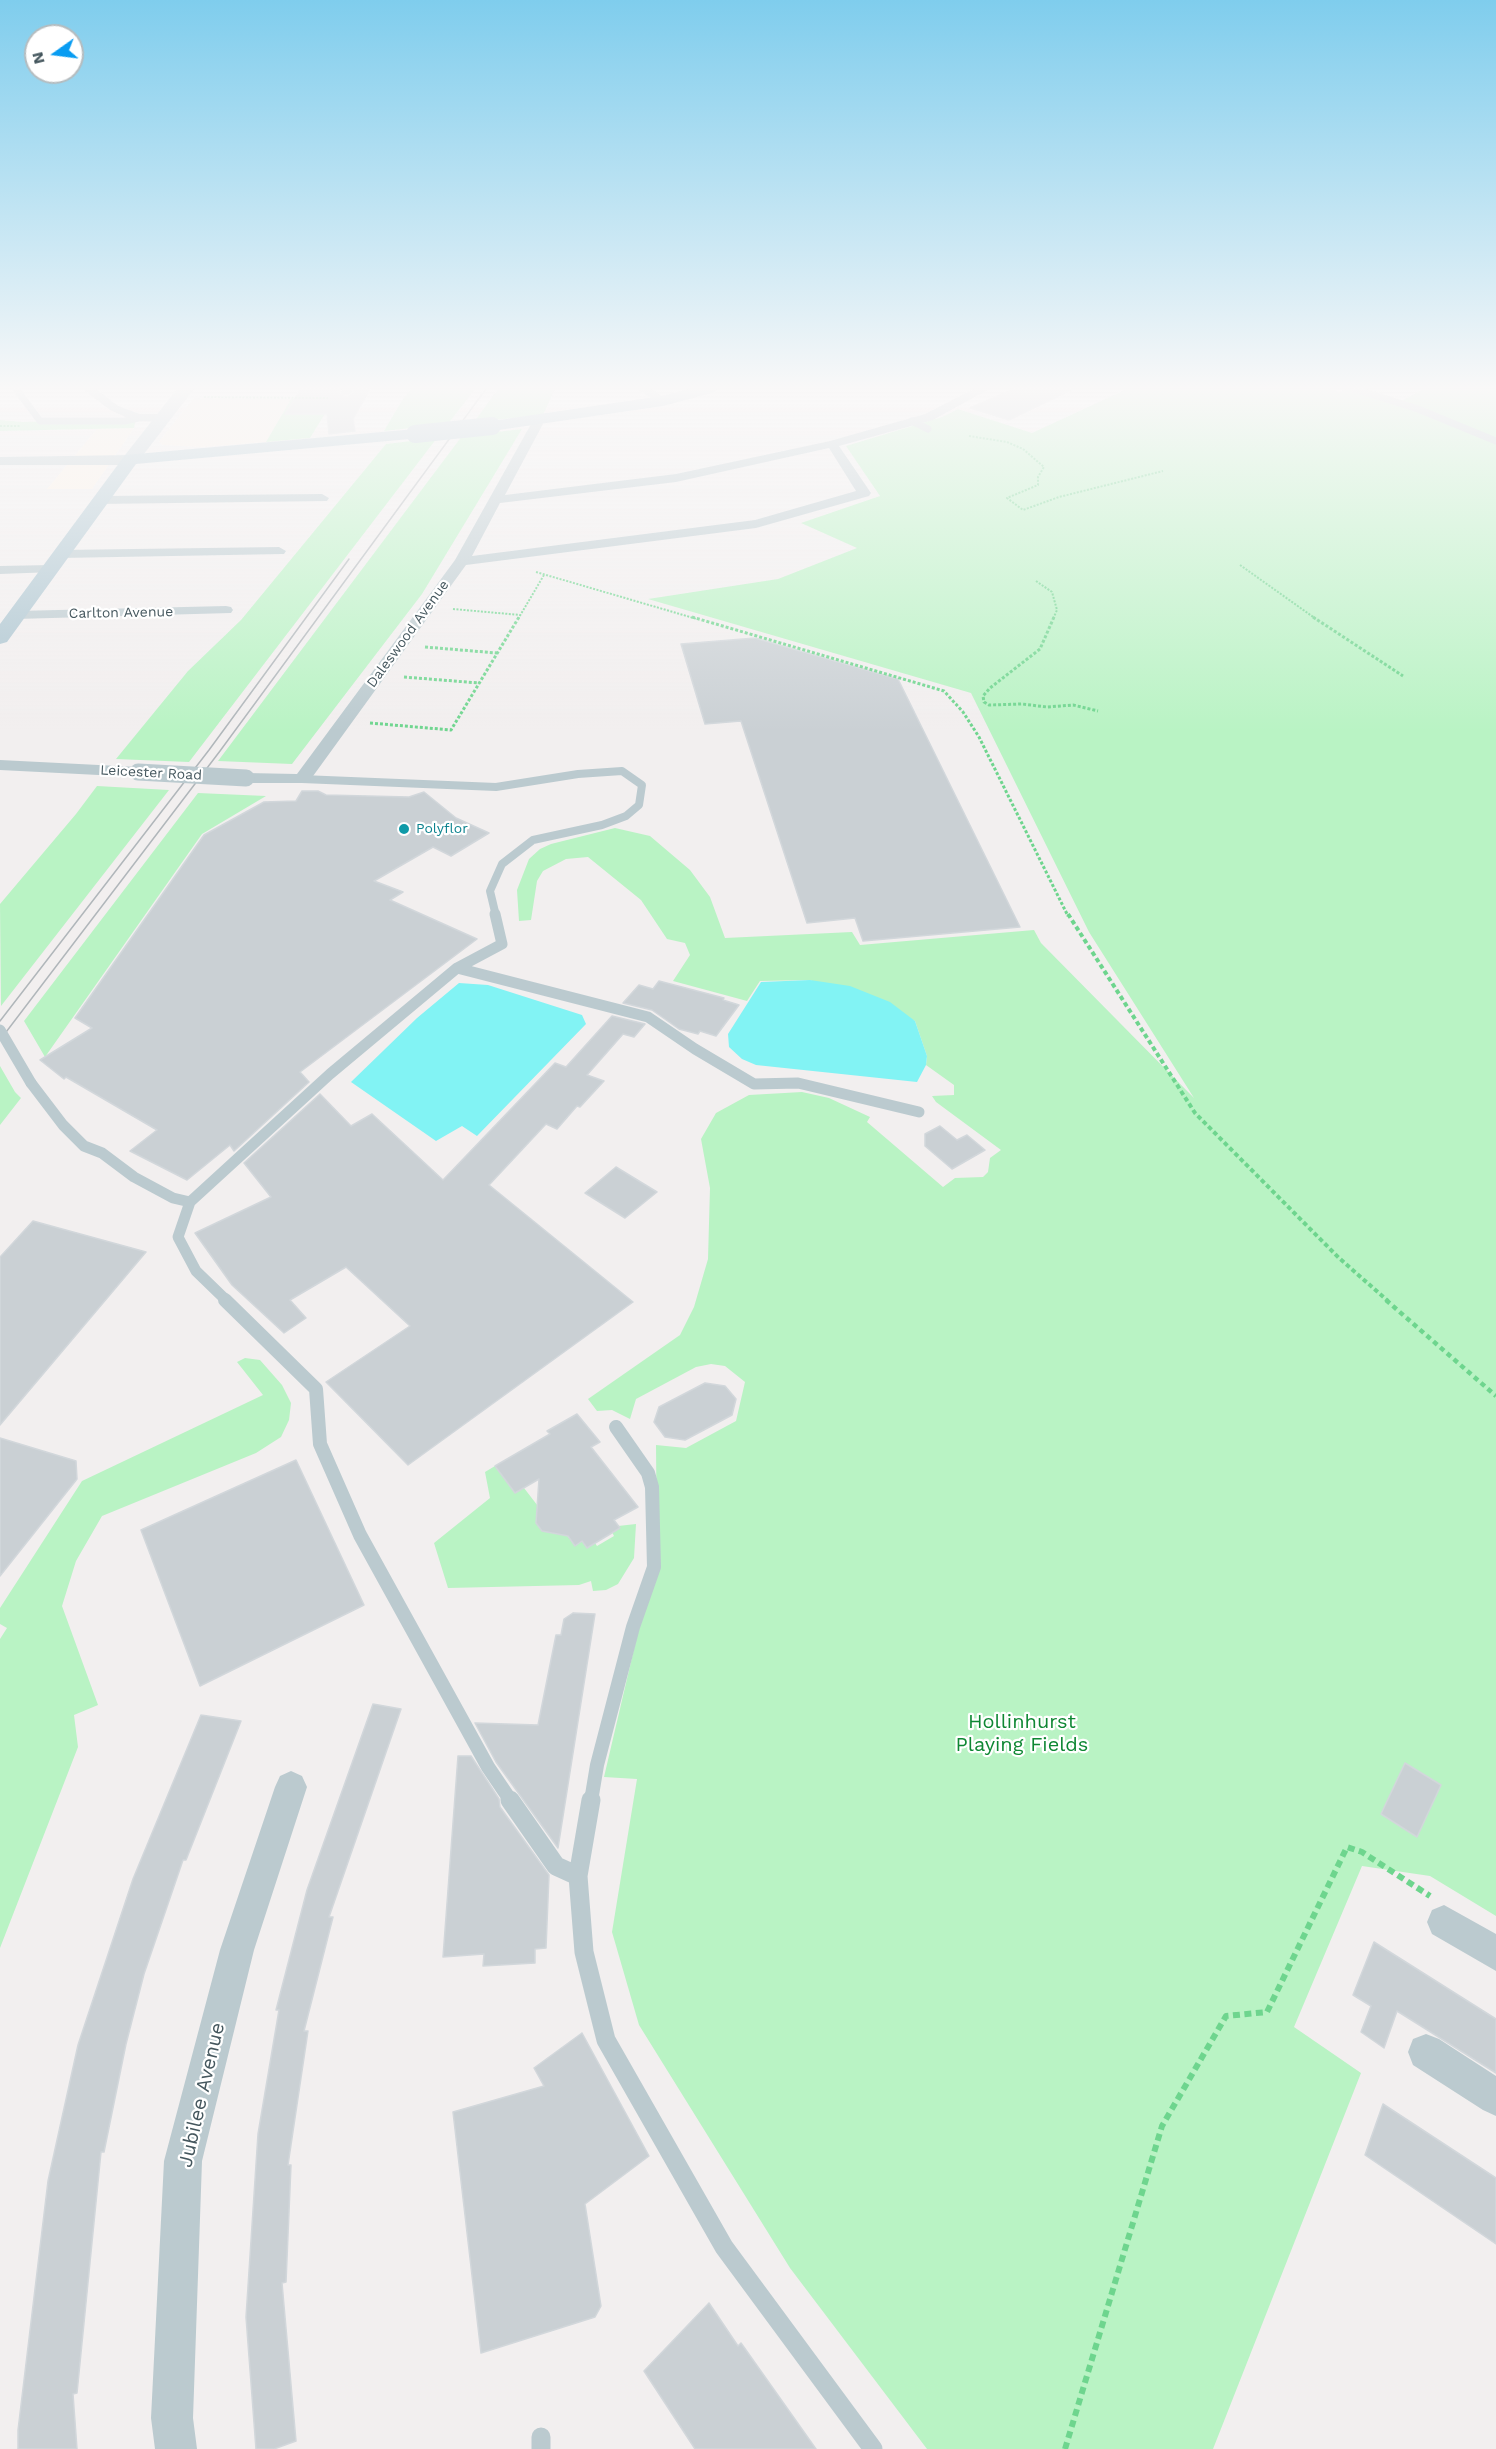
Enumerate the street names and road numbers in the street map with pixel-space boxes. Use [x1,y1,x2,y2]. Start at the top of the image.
street label: Daleswood Avenue [363,577,453,691]
street label: Carlton Avenue [69,604,173,622]
street label: Leicester Road [100,762,202,784]
street label: Jubilee Avenue [174,2020,230,2170]

